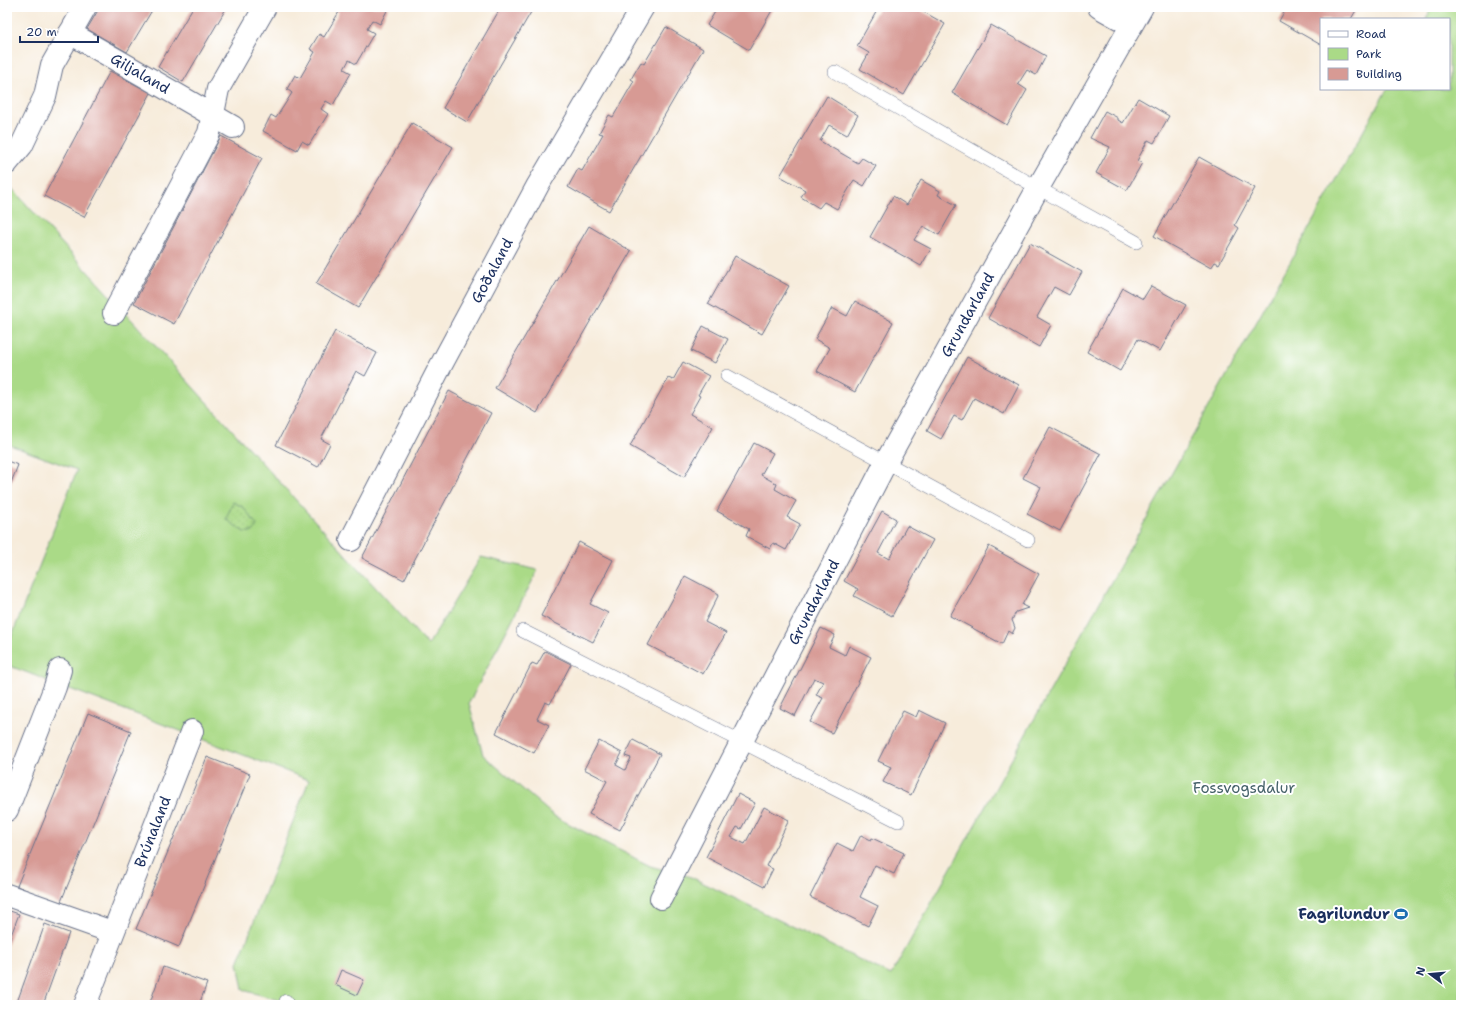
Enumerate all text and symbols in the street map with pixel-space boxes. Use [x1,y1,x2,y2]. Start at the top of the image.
scale bar [20,18,98,44]
legend [1320,18,1450,90]
text: 20 m [26,24,57,40]
text: Road [1356,26,1387,42]
text: Park [1356,46,1382,62]
street label: Giljaland [107,48,174,99]
text: Building [1356,66,1402,82]
street label: Goðaland [466,234,518,307]
street label: Grundarland [936,269,999,361]
street label: Grundarland [783,555,844,648]
park label: Fossvogsdalur [1193,778,1295,798]
street label: Brúnaland [130,793,176,870]
place label: Fagrilundur [1298,904,1390,924]
sports icon: Fagrilundur [1393,906,1409,922]
north arrow [1410,954,1450,994]
text: N [1412,965,1429,978]

